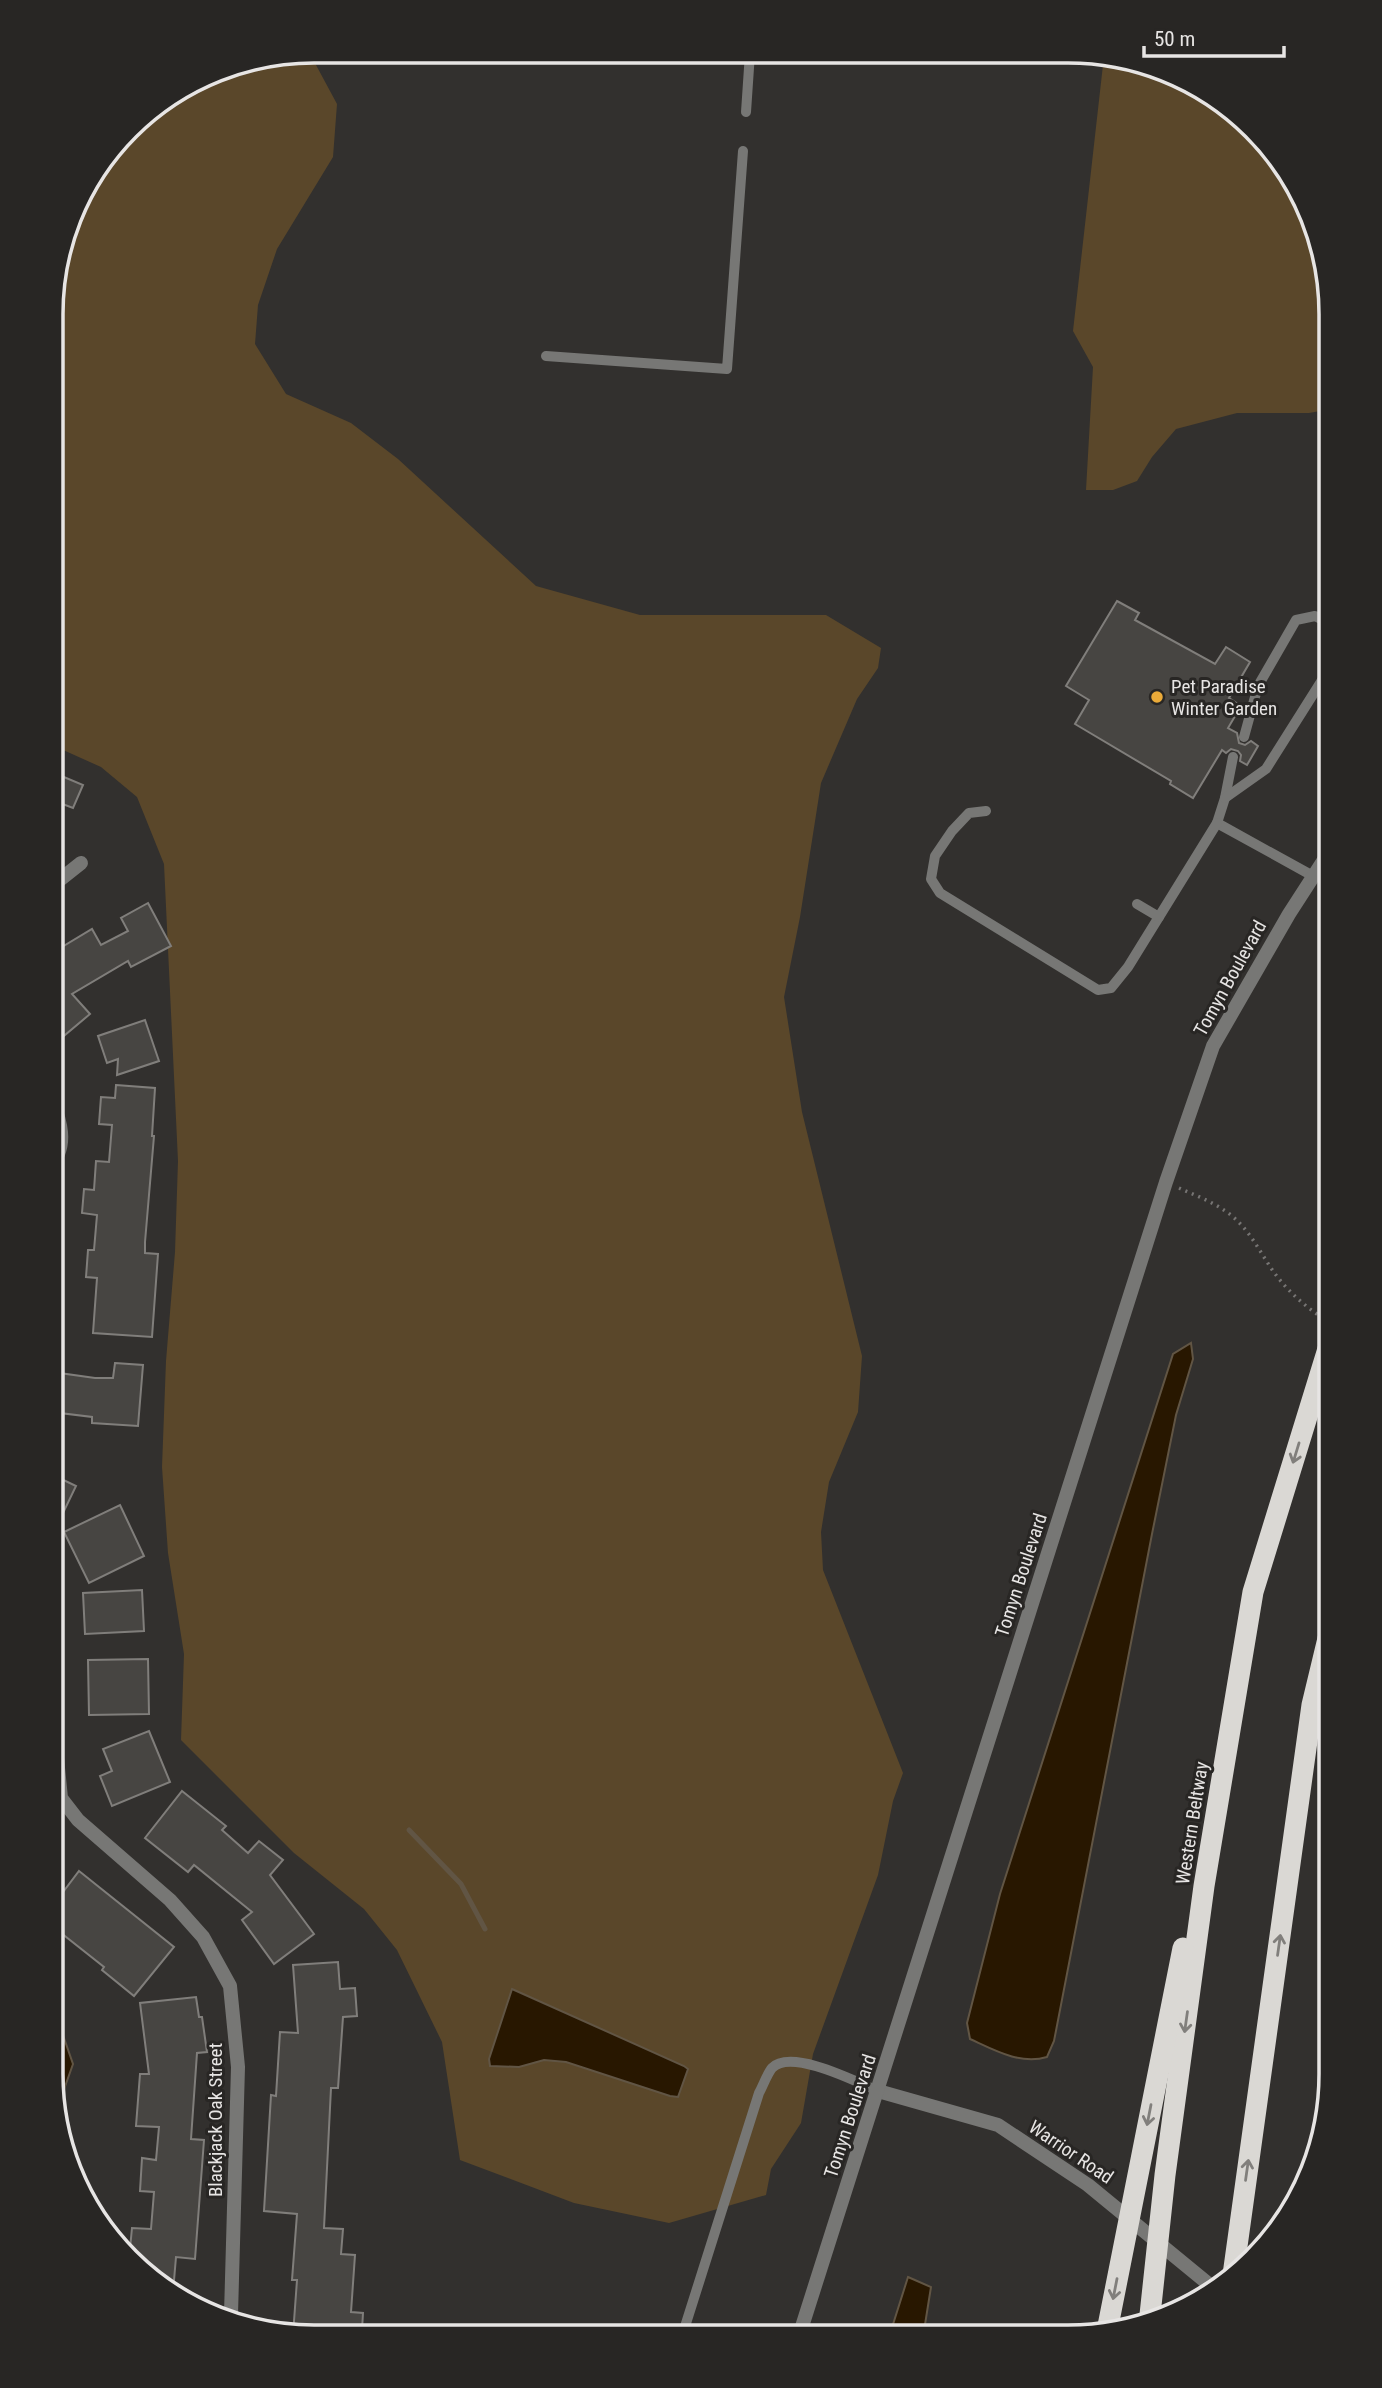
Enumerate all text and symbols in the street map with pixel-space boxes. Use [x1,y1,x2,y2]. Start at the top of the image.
scale bar [1144,14,1284,58]
text: 50 m [1154,27,1195,51]
place label: Pet Paradise Winter Garden [1171,675,1277,720]
marker: Pet Paradise Winter Garden [1149,689,1165,705]
street label: Tomyn Boulevard [1189,916,1271,1040]
one-way arrow [1288,1442,1301,1464]
street label: Tomyn Boulevard [990,1510,1052,1640]
street label: Western Beltway [1171,1760,1213,1886]
one-way arrow [1272,1934,1285,1957]
one-way arrow [1179,2011,1192,2033]
street label: Blackjack Oak Street [204,2043,227,2197]
street label: Tomyn Boulevard [819,2051,881,2181]
one-way arrow [1142,2103,1156,2126]
street label: Warrior Road [1024,2115,1118,2189]
one-way arrow [1241,2159,1254,2182]
one-way arrow [1107,2277,1121,2300]

